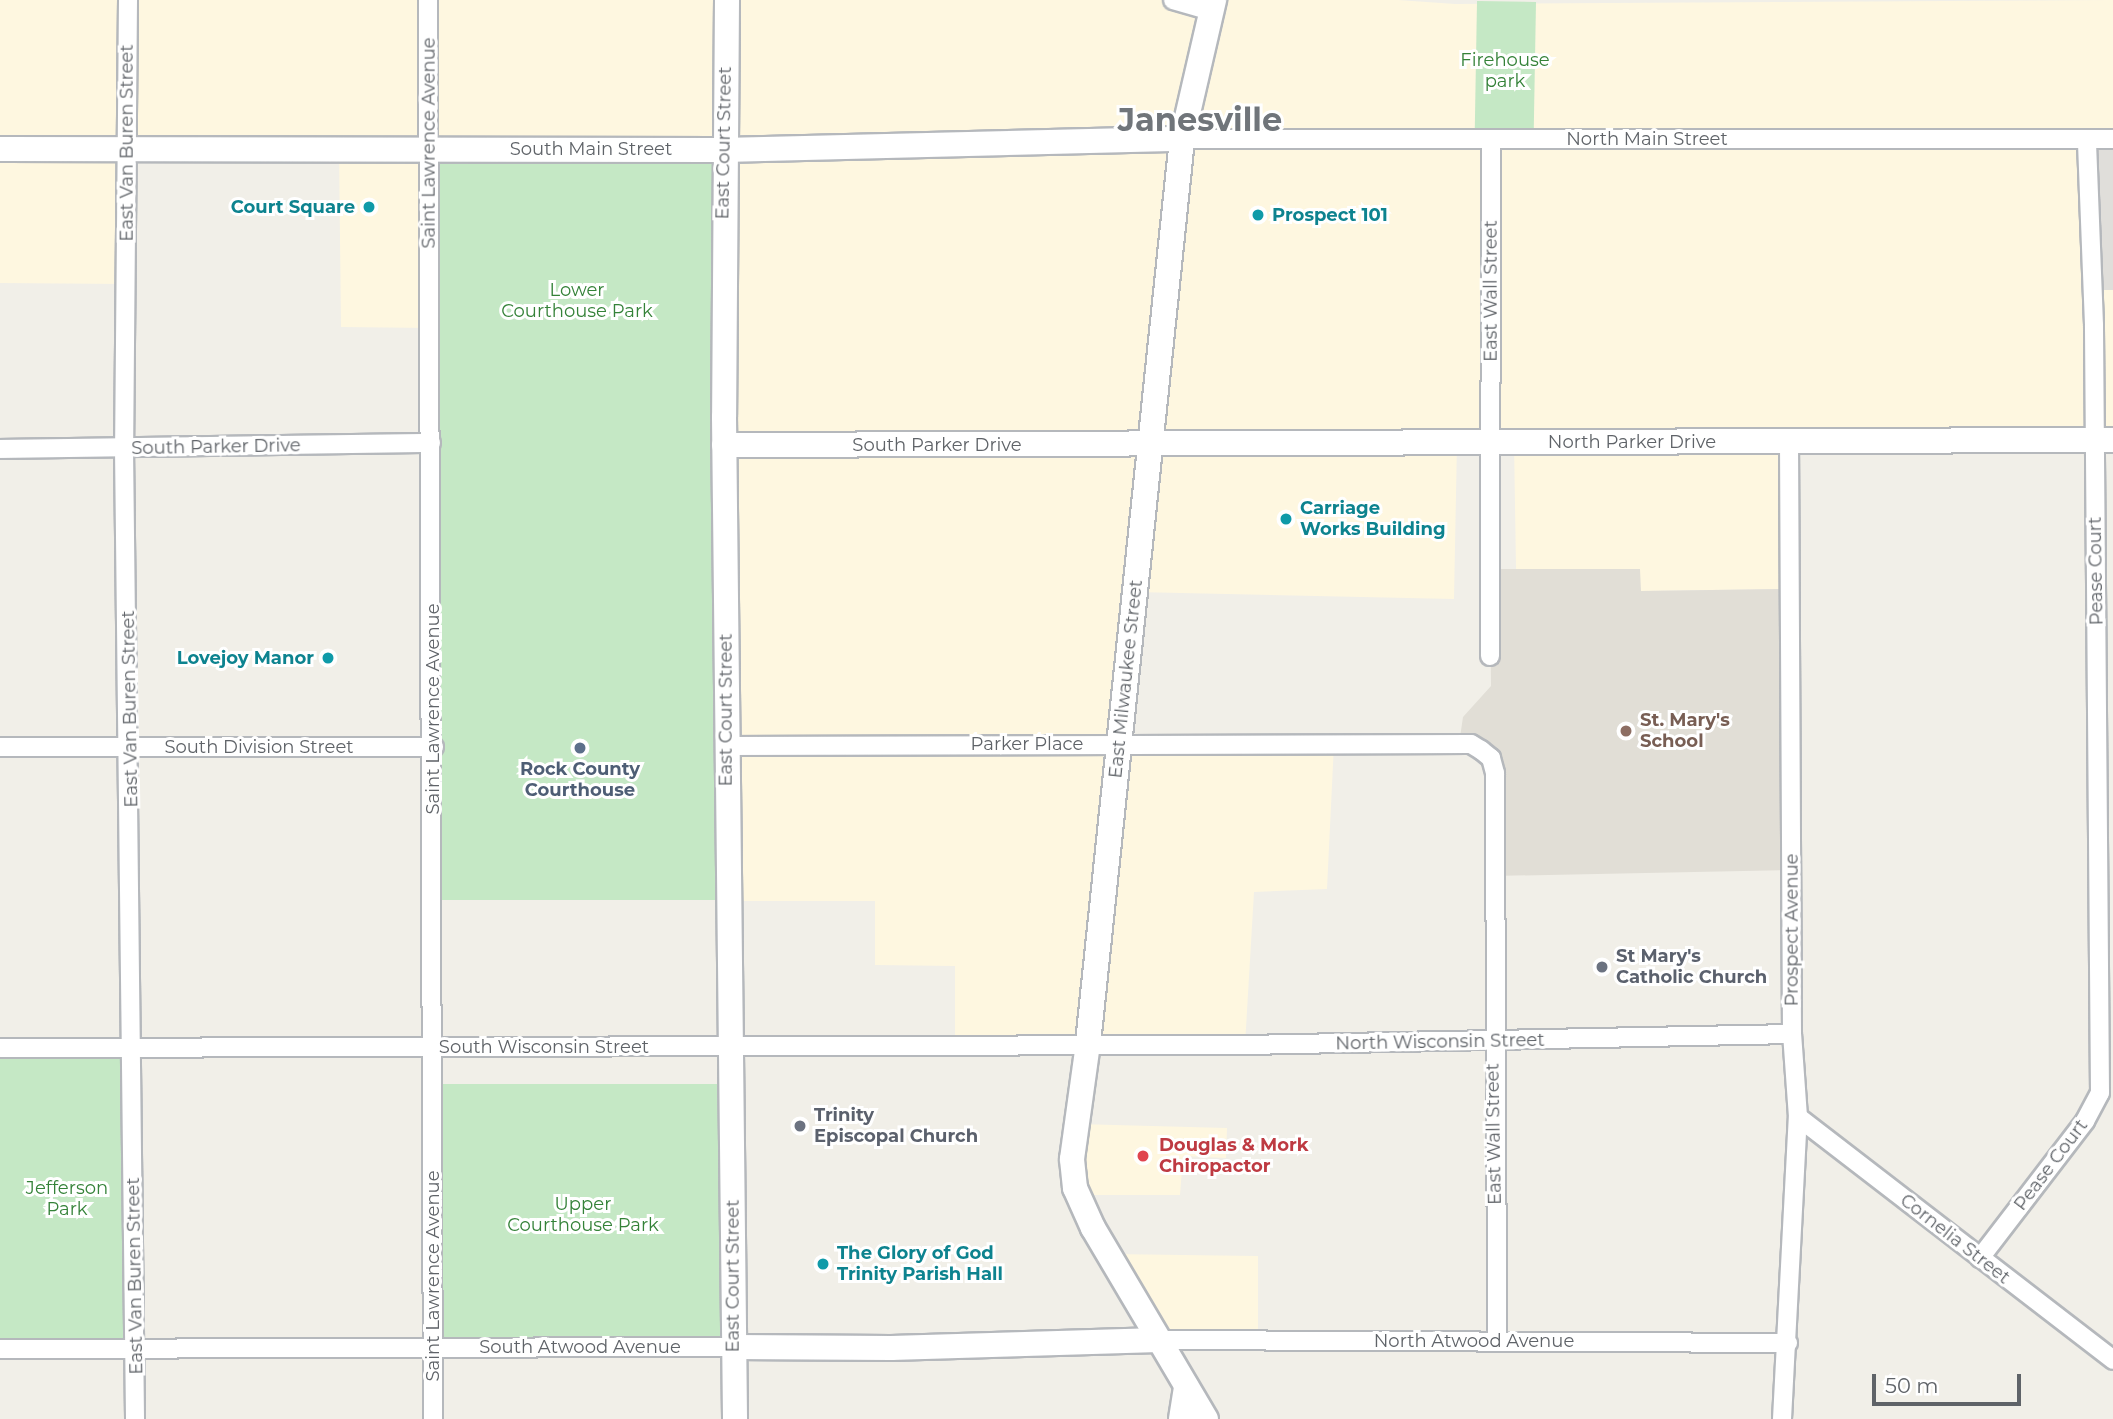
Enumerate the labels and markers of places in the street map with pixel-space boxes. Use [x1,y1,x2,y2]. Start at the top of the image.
place label: Court Square [231,196,355,218]
marker: Court Square [361,199,377,215]
place label: Prospect 101 [1272,204,1388,226]
marker: Prospect 101 [1250,207,1266,223]
place label: Carriage Works Building [1300,498,1445,540]
marker: Carriage Works Building [1278,511,1294,527]
place label: Lovejoy Manor [177,647,314,669]
marker: Lovejoy Manor [320,650,336,666]
place label: St. Mary's School [1640,710,1730,752]
marker: St. Mary's School [1618,723,1634,739]
marker: Rock County Courthouse [572,740,588,756]
place label: Rock County Courthouse [520,759,640,802]
place label: St Mary's Catholic Church [1616,946,1767,988]
marker: St Mary's Catholic Church [1594,959,1610,975]
place label: Trinity Episcopal Church [814,1105,978,1148]
marker: Trinity Episcopal Church [792,1118,808,1134]
place label: Douglas & Mork Chiropactor [1159,1135,1308,1178]
marker: Douglas & Mork Chiropactor [1133,1146,1153,1166]
place label: The Glory of God Trinity Parish Hall [837,1243,1003,1286]
marker: The Glory of God Trinity Parish Hall [815,1256,831,1272]

